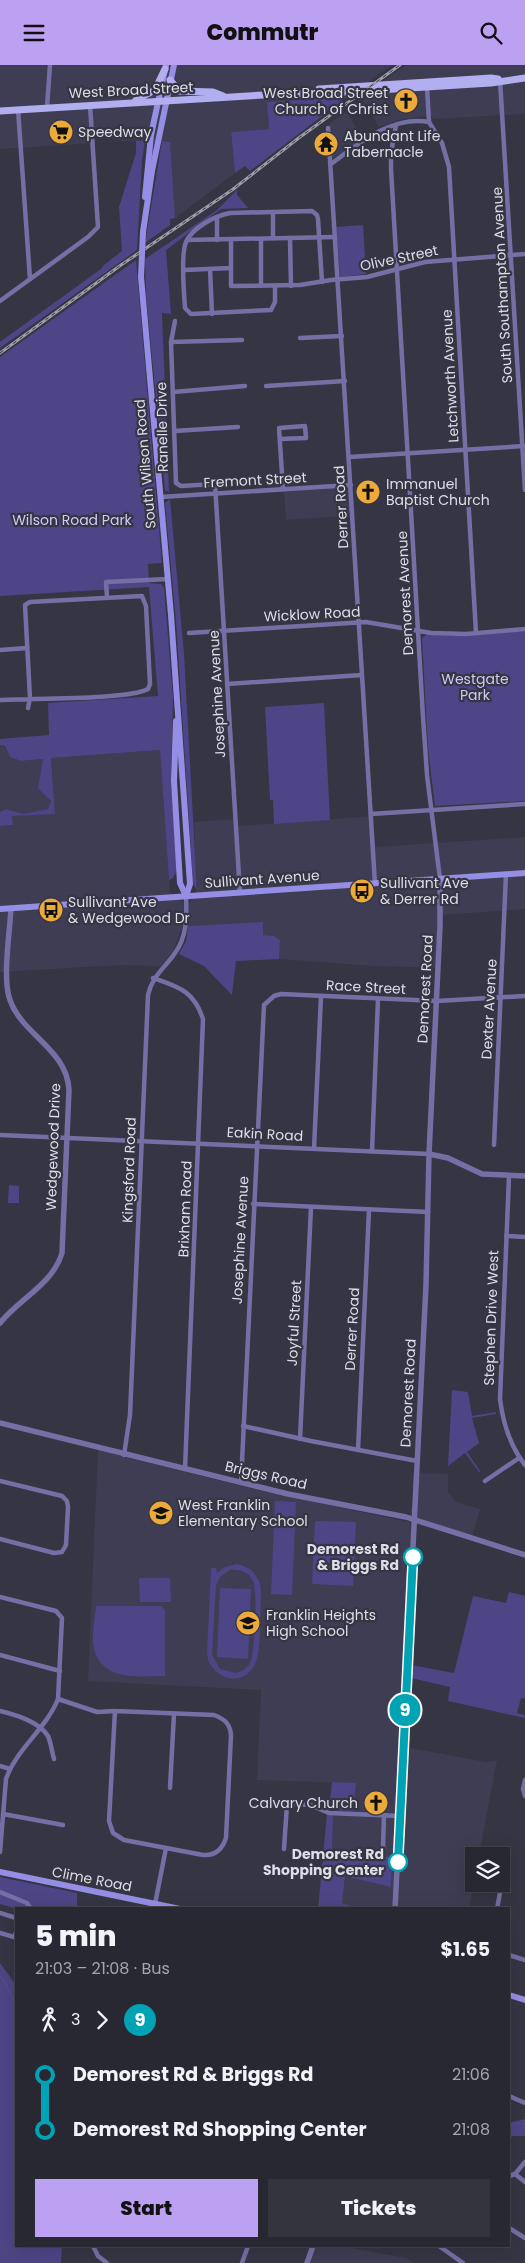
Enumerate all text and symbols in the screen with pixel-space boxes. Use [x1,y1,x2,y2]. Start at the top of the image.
text: Commutr [207,17,318,48]
icon: menu [20,19,48,47]
icon: search [477,19,505,47]
street label: West Broad Street [68,77,194,103]
place label: West Broad Street Church of Christ [263,83,388,119]
church icon: West Broad Street Church of Christ [393,88,419,114]
supermarket icon: Speedway [48,119,74,145]
place label: Speedway [78,122,151,142]
place label: Abundant Life Tabernacle [344,126,441,162]
temple icon: Abundant Life Tabernacle [313,131,339,157]
street label: South Southampton Avenue [487,186,517,384]
street label: Olive Street [358,240,440,276]
street label: Letchworth Avenue [437,309,463,443]
street label: Ranelle Drive [151,382,173,472]
street label: South Wilson Road [129,398,161,530]
street label: Derrer Road [329,465,353,549]
street label: Fremont Street [203,467,307,493]
place label: Immanuel Baptist Church [386,474,490,510]
church icon: Immanuel Baptist Church [355,479,381,505]
park label: Wilson Road Park [12,510,133,530]
street label: Demorest Avenue [392,530,418,656]
street label: Wicklow Road [263,601,361,627]
street label: Josephine Avenue [204,629,230,759]
park label: Westgate Park [441,669,509,705]
street label: Sullivant Avenue [204,865,320,893]
place label: Sullivant Ave & Derrer Rd [380,873,469,909]
bus stop icon: Sullivant Ave & Derrer Rd [349,878,375,904]
place label: Sullivant Ave & Wedgewood Dr [68,892,190,928]
bus stop icon: Sullivant Ave & Wedgewood Dr [38,897,64,923]
street label: Demorest Road [412,934,438,1044]
street label: Dexter Avenue [476,958,502,1060]
street label: Race Street [326,975,406,999]
street label: Wedgewood Drive [41,1083,65,1211]
street label: Kingsford Road [117,1117,141,1223]
street label: Eakin Road [226,1122,304,1146]
street label: Brixham Road [173,1160,197,1258]
street label: Josephine Avenue [227,1175,253,1305]
street label: Stephen Drive West [479,1250,503,1386]
street label: Joyful Street [282,1280,306,1366]
street label: Derrer Road [340,1287,364,1371]
street label: Demorest Road [395,1338,421,1448]
street label: Briggs Road [223,1456,309,1494]
place label: West Franklin Elementary School [178,1495,308,1531]
school or university icon: West Franklin Elementary School [148,1500,174,1526]
place label: Demorest Rd & Briggs Rd [307,1539,399,1575]
marker: Demorest Rd & Briggs Rd [403,1547,423,1567]
place label: Franklin Heights High School [266,1605,376,1641]
school or university icon: Franklin Heights High School [235,1610,261,1636]
line badge: 9 [389,1694,421,1726]
text: 9 [399,1697,411,1722]
church icon: Calvary Church [363,1790,389,1816]
place label: Calvary Church [249,1793,358,1813]
place label: Demorest Rd Shopping Center [263,1844,384,1880]
map controls [465,1847,510,1892]
button: layers [465,1847,510,1892]
marker: Demorest Rd Shopping Center [388,1852,408,1872]
street label: Clime Road [50,1861,134,1897]
text: 5 min [35,1917,116,1956]
text: $1.65 [441,1936,490,1963]
text: 21:03 – 21:08 · Bus [35,1957,170,1980]
icon: walk [35,2006,63,2034]
icon: forward [88,2006,116,2034]
text: 9 [134,2007,146,2032]
text: 3 [71,2008,80,2031]
text: Demorest Rd & Briggs Rd [73,2061,313,2088]
text: 21:06 [452,2063,490,2086]
text: Demorest Rd Shopping Center [73,2116,367,2143]
text: 21:08 [452,2118,490,2141]
button: Start [35,2179,258,2237]
button: Tickets [268,2179,490,2237]

